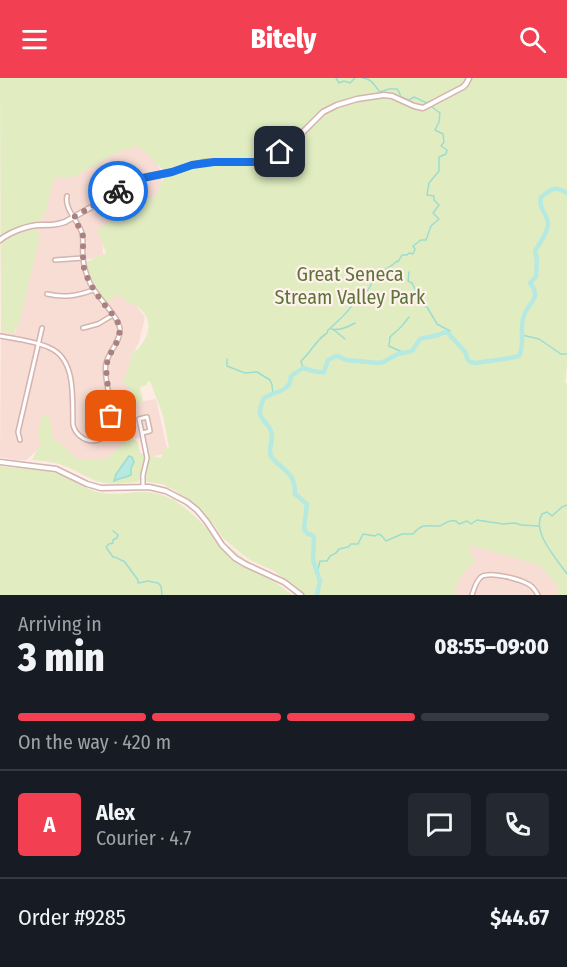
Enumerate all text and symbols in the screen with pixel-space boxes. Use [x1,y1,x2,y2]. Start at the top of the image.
icon: menu [18,23,51,56]
text: Bitely [251,23,316,55]
icon: search [516,23,549,56]
pin [254,126,305,177]
icon: home [263,135,296,168]
courier [88,161,148,221]
icon: bike [102,175,135,208]
park label: Great Seneca Stream Valley Park [275,262,426,309]
pin [85,390,136,441]
icon: bag [94,399,127,432]
text: Arriving in [18,612,102,636]
text: 08:55–09:00 [434,633,549,660]
text: 3 min [18,635,105,681]
text: On the way · 420 m [18,730,171,754]
button: chat [408,793,471,856]
button: phone [486,793,549,856]
text: Alex [96,799,135,826]
text: A [44,811,55,838]
text: Courier · 4.7 [96,826,191,850]
text: Order #9285 [18,904,126,931]
text: $44.67 [490,904,549,931]

